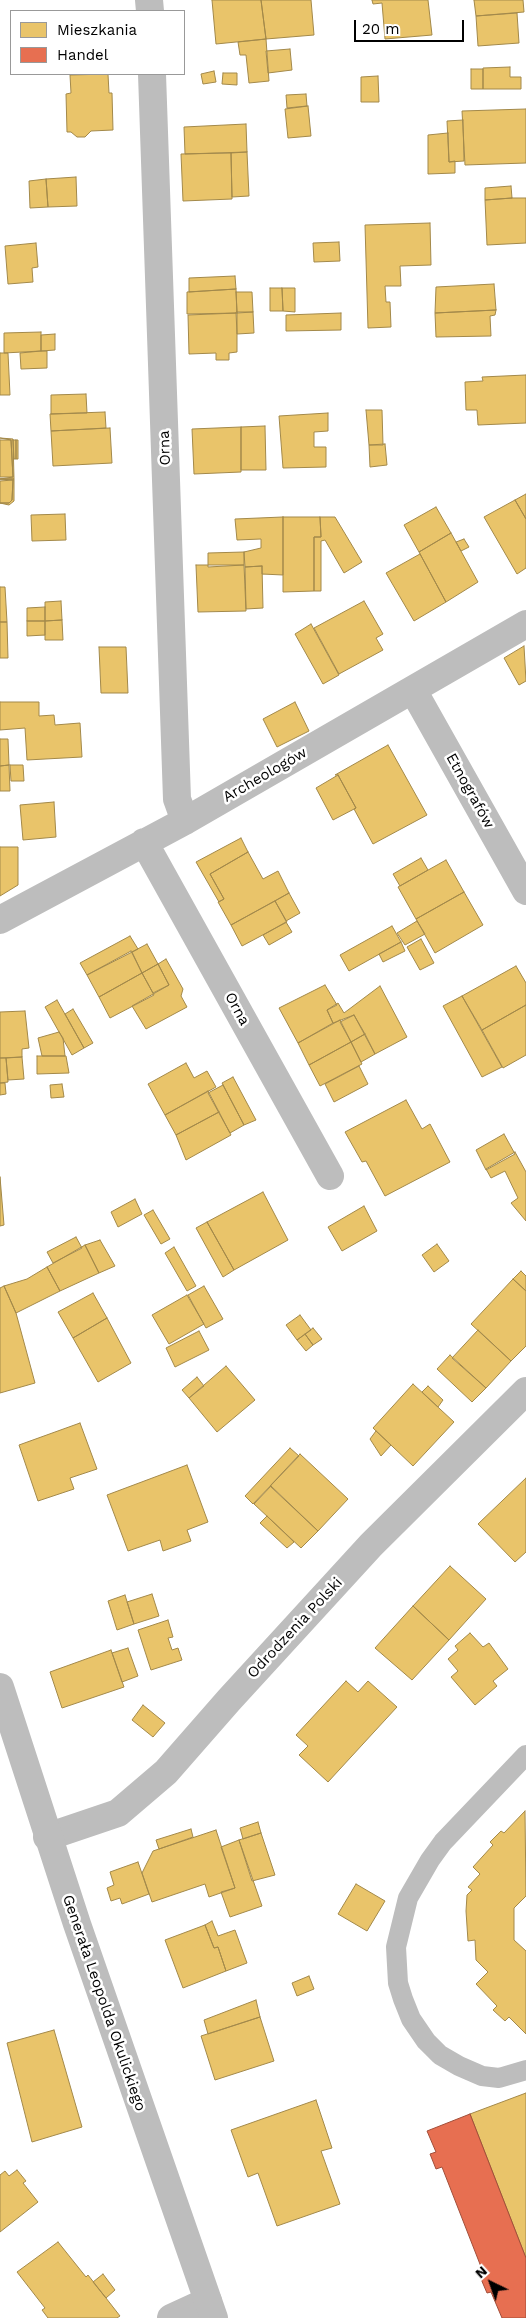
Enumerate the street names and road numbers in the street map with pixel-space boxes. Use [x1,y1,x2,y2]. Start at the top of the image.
street label: Orna [155,430,175,466]
street label: Archeologów [220,744,310,806]
street label: Etnografów [442,750,498,832]
street label: Orna [221,989,253,1029]
street label: Odrodzenia Polski [244,1574,346,1682]
street label: Generała Leopolda Okulickiego [58,1893,150,2113]

